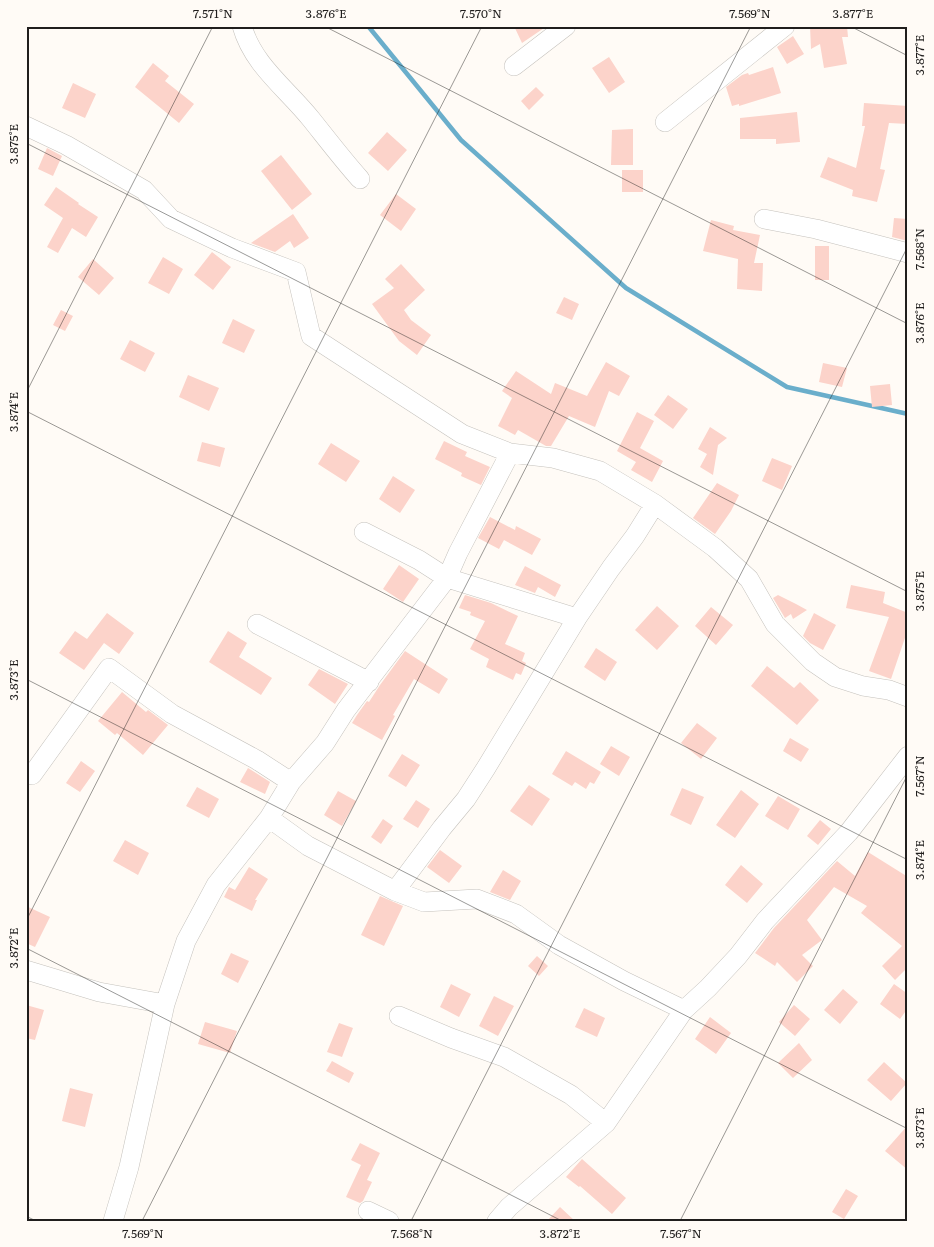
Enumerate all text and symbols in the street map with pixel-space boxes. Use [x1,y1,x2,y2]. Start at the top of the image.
text: 7.571°N [193,4,233,22]
text: 3.876°E [305,4,347,22]
text: 7.570°N [460,4,502,22]
text: 7.569°N [729,4,771,22]
text: 3.877°E [833,4,874,22]
text: 3.877°E [910,34,928,75]
text: 3.875°E [4,123,22,164]
text: 7.568°N [910,228,928,270]
text: 3.876°E [910,302,928,344]
text: 3.874°E [4,392,22,432]
text: 3.875°E [910,570,928,611]
text: 3.873°E [4,659,22,701]
text: 7.567°N [910,755,928,797]
text: 3.874°E [910,840,928,880]
text: 3.872°E [4,927,22,968]
text: 3.873°E [910,1107,928,1149]
text: 7.569°N [122,1224,164,1242]
text: 7.568°N [391,1224,433,1242]
text: 3.872°E [540,1224,581,1242]
text: 7.567°N [660,1224,702,1242]

